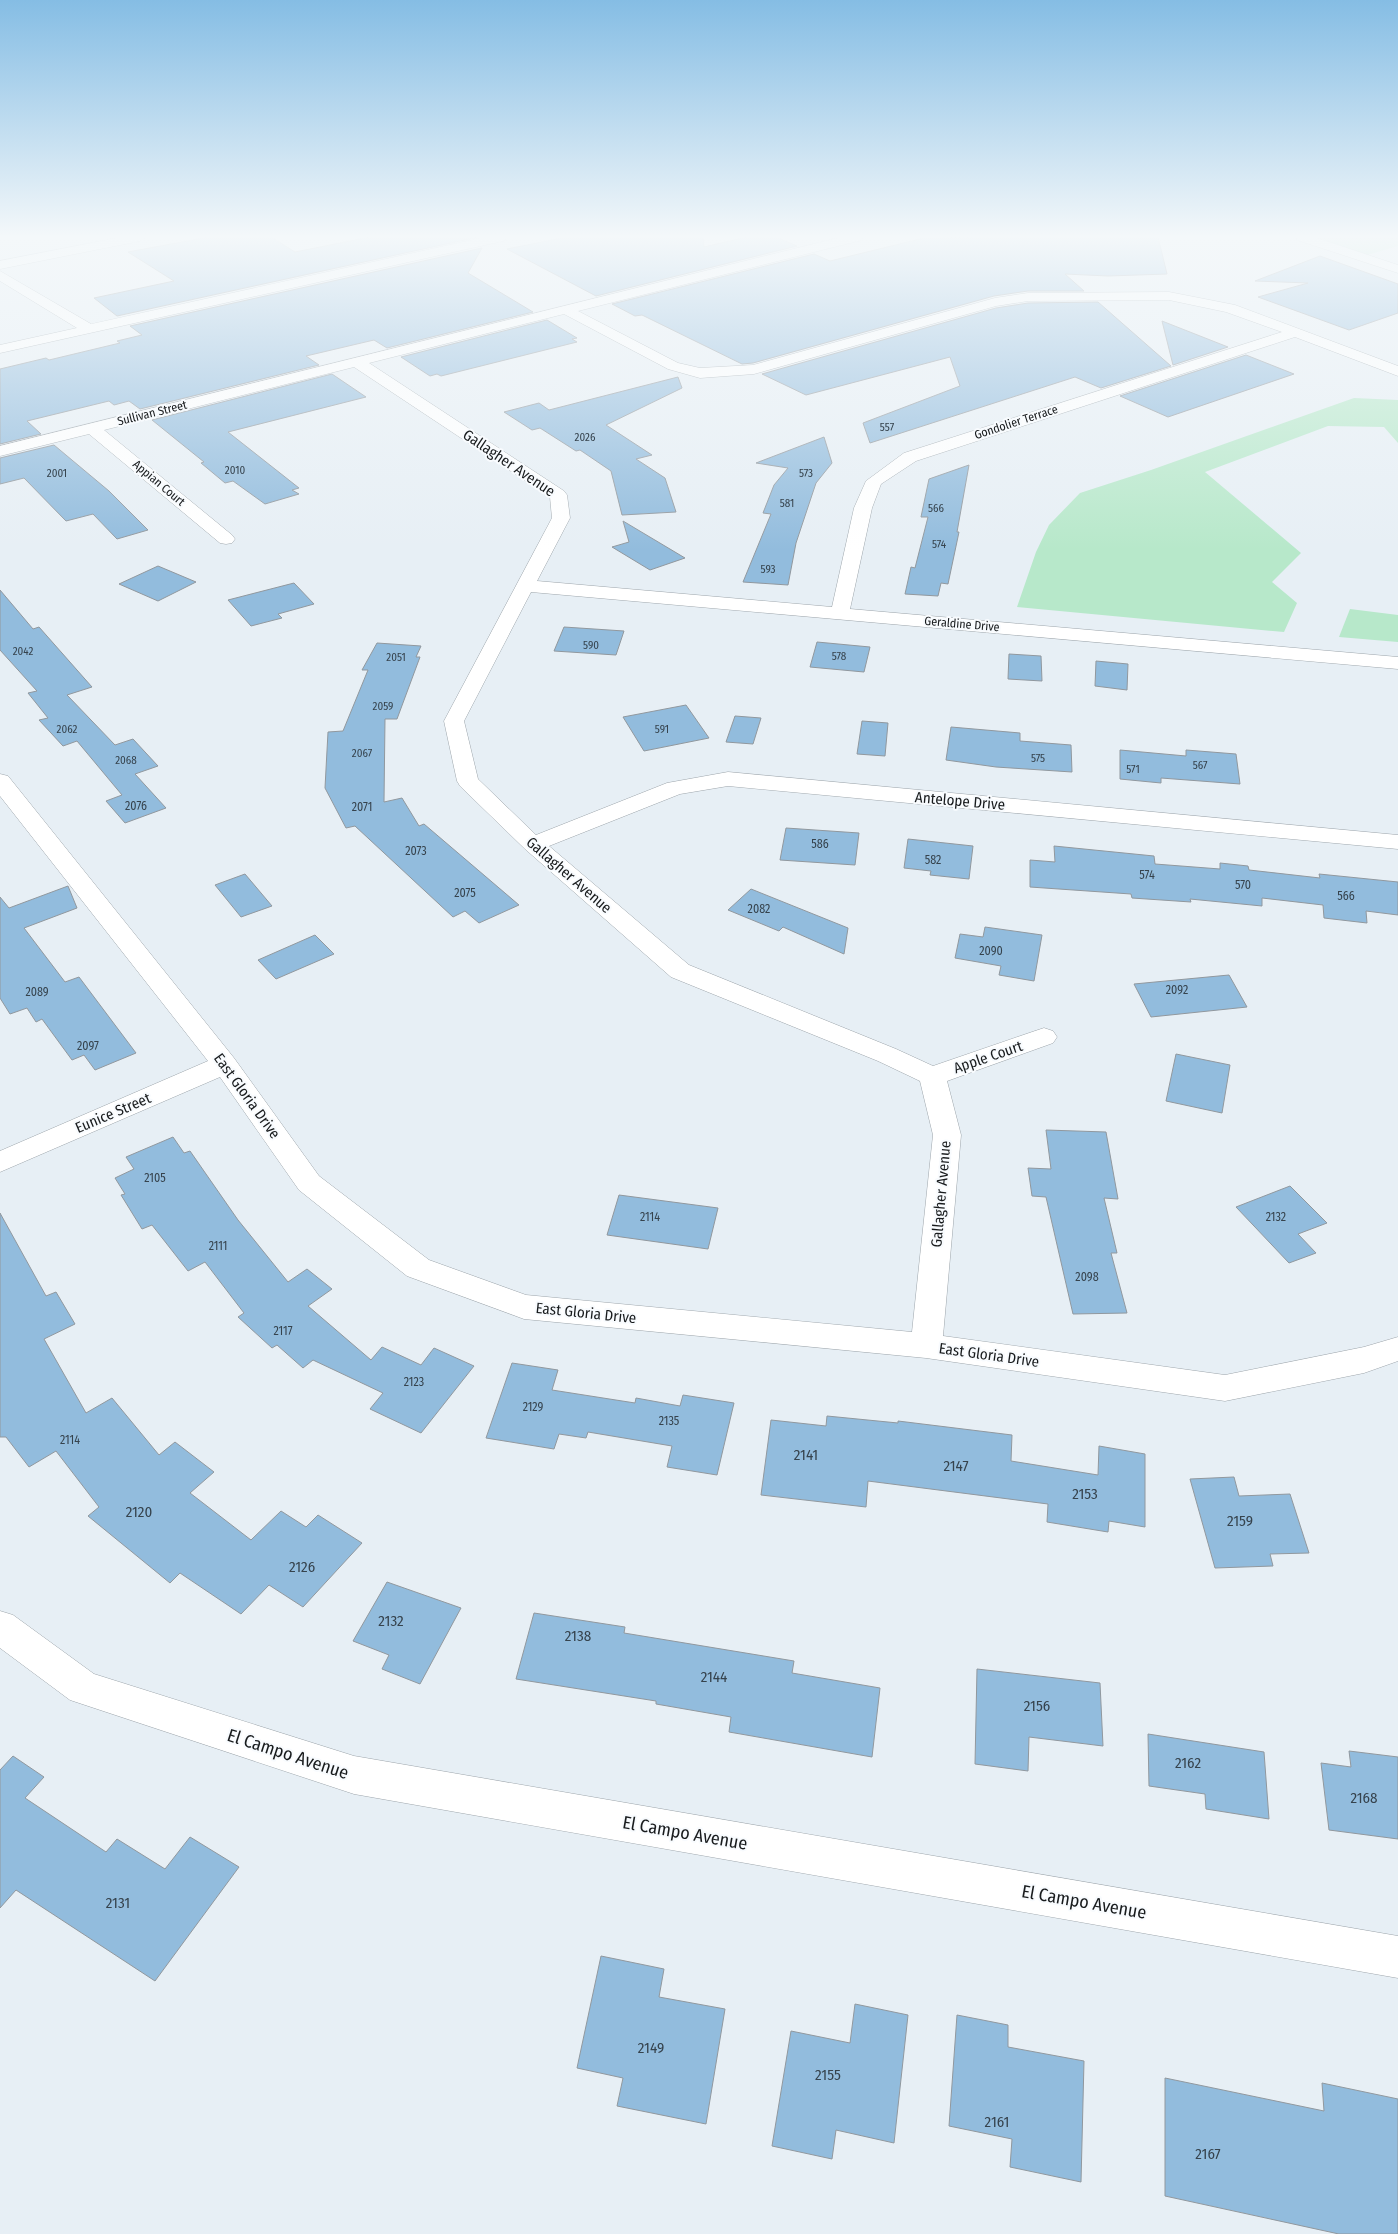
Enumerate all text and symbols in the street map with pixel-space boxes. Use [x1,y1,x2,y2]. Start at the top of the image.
street label: Sullivan Street [116,398,188,428]
street label: Gondolier Terrace [972,402,1060,442]
house number: 557 [880,421,895,434]
street label: Gallagher Avenue [460,426,558,500]
house number: 2026 [575,431,596,444]
street label: Appian Court [130,457,188,509]
house number: 2010 [225,464,245,477]
house number: 2001 [47,467,67,480]
house number: 573 [799,467,813,480]
house number: 581 [780,497,794,510]
house number: 566 [928,502,945,515]
house number: 574 [932,538,947,551]
house number: 593 [761,563,776,576]
street label: Geraldine Drive [924,614,1000,634]
house number: 590 [583,639,599,652]
house number: 2042 [13,645,33,658]
house number: 578 [832,650,847,663]
house number: 2051 [386,651,406,664]
house number: 2059 [373,700,393,713]
house number: 2062 [57,723,78,736]
house number: 591 [655,723,669,736]
house number: 2067 [352,747,373,760]
house number: 575 [1031,752,1045,765]
house number: 2068 [115,754,137,767]
house number: 567 [1193,759,1208,772]
house number: 571 [1126,763,1140,776]
street label: Antelope Drive [914,788,1006,814]
house number: 2076 [125,799,147,813]
house number: 2071 [352,800,372,814]
street label: Gallagher Avenue [523,833,615,917]
house number: 586 [811,837,829,851]
house number: 2073 [405,844,427,858]
house number: 582 [925,853,941,867]
house number: 574 [1139,868,1155,882]
house number: 570 [1235,878,1251,892]
house number: 2075 [454,886,476,900]
house number: 566 [1337,889,1355,903]
house number: 2082 [748,902,770,916]
house number: 2090 [979,944,1003,958]
house number: 2092 [1166,983,1188,997]
house number: 2089 [25,985,49,999]
street label: Apple Court [951,1037,1025,1077]
house number: 2097 [77,1039,99,1053]
street label: East Gloria Drive [210,1050,284,1142]
street label: Eunice Street [73,1089,154,1137]
street label: Gallagher Avenue [927,1140,955,1248]
house number: 2105 [144,1171,166,1185]
house number: 2114 [640,1210,660,1224]
house number: 2132 [1266,1210,1286,1224]
house number: 2111 [209,1239,227,1253]
house number: 2098 [1075,1270,1099,1284]
street label: East Gloria Drive [535,1299,637,1327]
house number: 2117 [273,1324,293,1338]
street label: East Gloria Drive [938,1339,1040,1371]
house number: 2123 [404,1375,424,1389]
house number: 2129 [523,1400,544,1414]
house number: 2135 [659,1414,680,1428]
house number: 2114 [60,1433,80,1447]
house number: 2141 [794,1446,818,1464]
house number: 2147 [943,1457,969,1475]
house number: 2153 [1072,1485,1098,1503]
house number: 2120 [126,1503,152,1521]
house number: 2159 [1227,1512,1253,1530]
house number: 2126 [289,1558,315,1576]
house number: 2132 [378,1612,404,1630]
house number: 2138 [565,1627,591,1645]
house number: 2144 [701,1668,727,1686]
house number: 2156 [1024,1697,1050,1715]
street label: El Campo Avenue [225,1724,352,1784]
house number: 2162 [1175,1754,1201,1772]
house number: 2168 [1350,1789,1378,1807]
street label: El Campo Avenue [621,1811,749,1855]
street label: El Campo Avenue [1020,1880,1148,1924]
house number: 2131 [106,1894,130,1912]
house number: 2149 [638,2039,664,2057]
house number: 2155 [815,2066,841,2084]
house number: 2161 [985,2113,1009,2131]
house number: 2167 [1195,2145,1221,2163]

